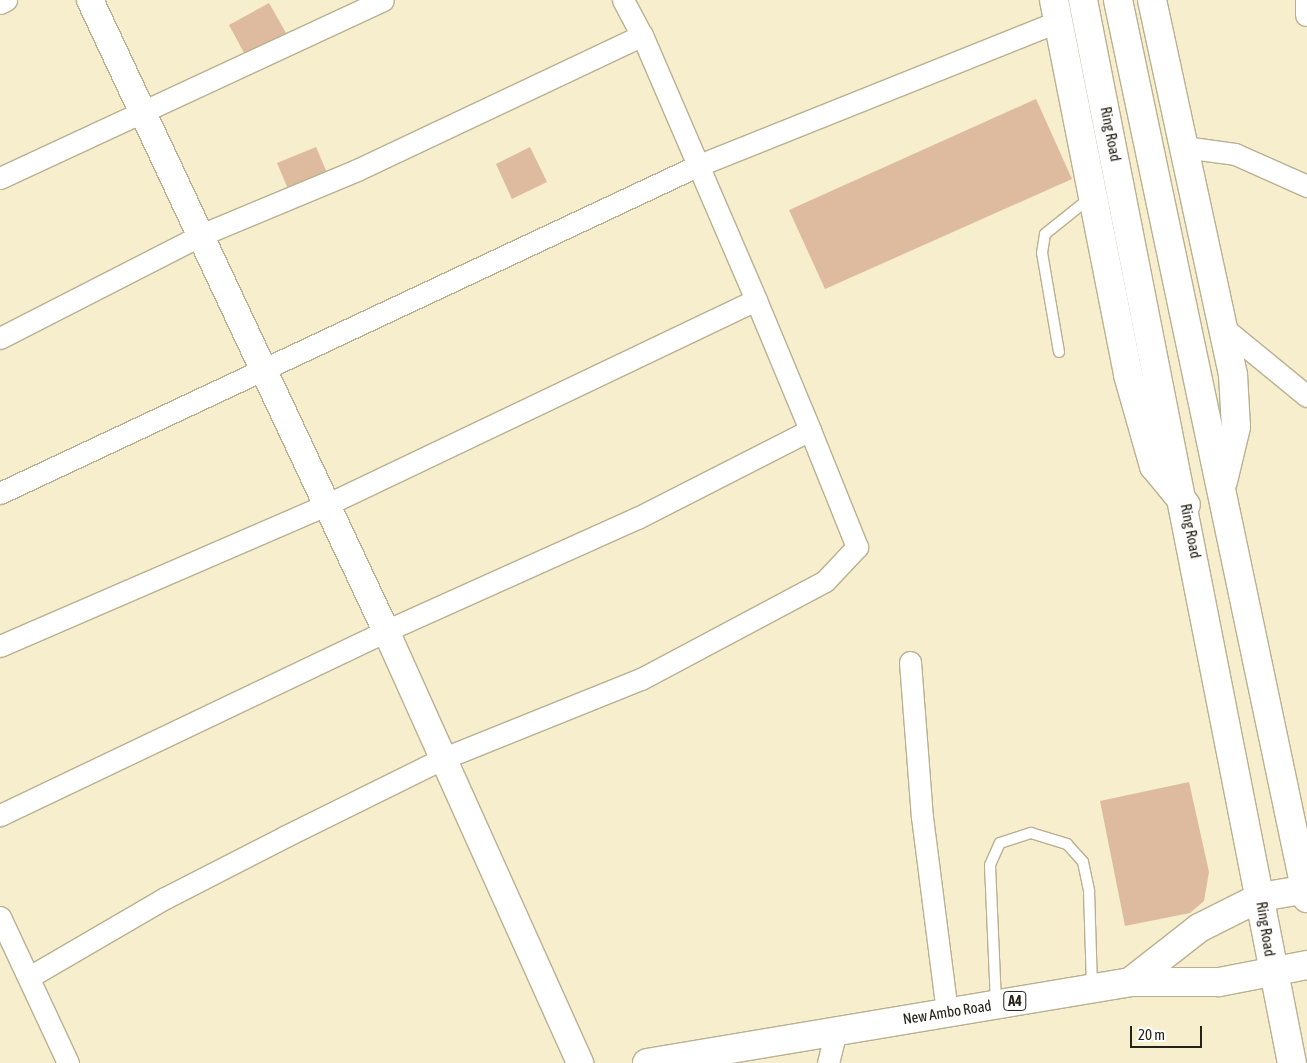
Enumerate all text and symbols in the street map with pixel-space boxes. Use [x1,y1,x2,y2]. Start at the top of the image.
street label: Ring Road [1097,105,1125,163]
street label: Ring Road [1177,502,1205,560]
street label: Ring Road [1253,900,1279,958]
road number: A4 [1002,989,1028,1012]
street label: New Ambo Road [901,996,993,1028]
scale bar [1132,1016,1204,1048]
text: 20 m [1138,1026,1165,1043]

